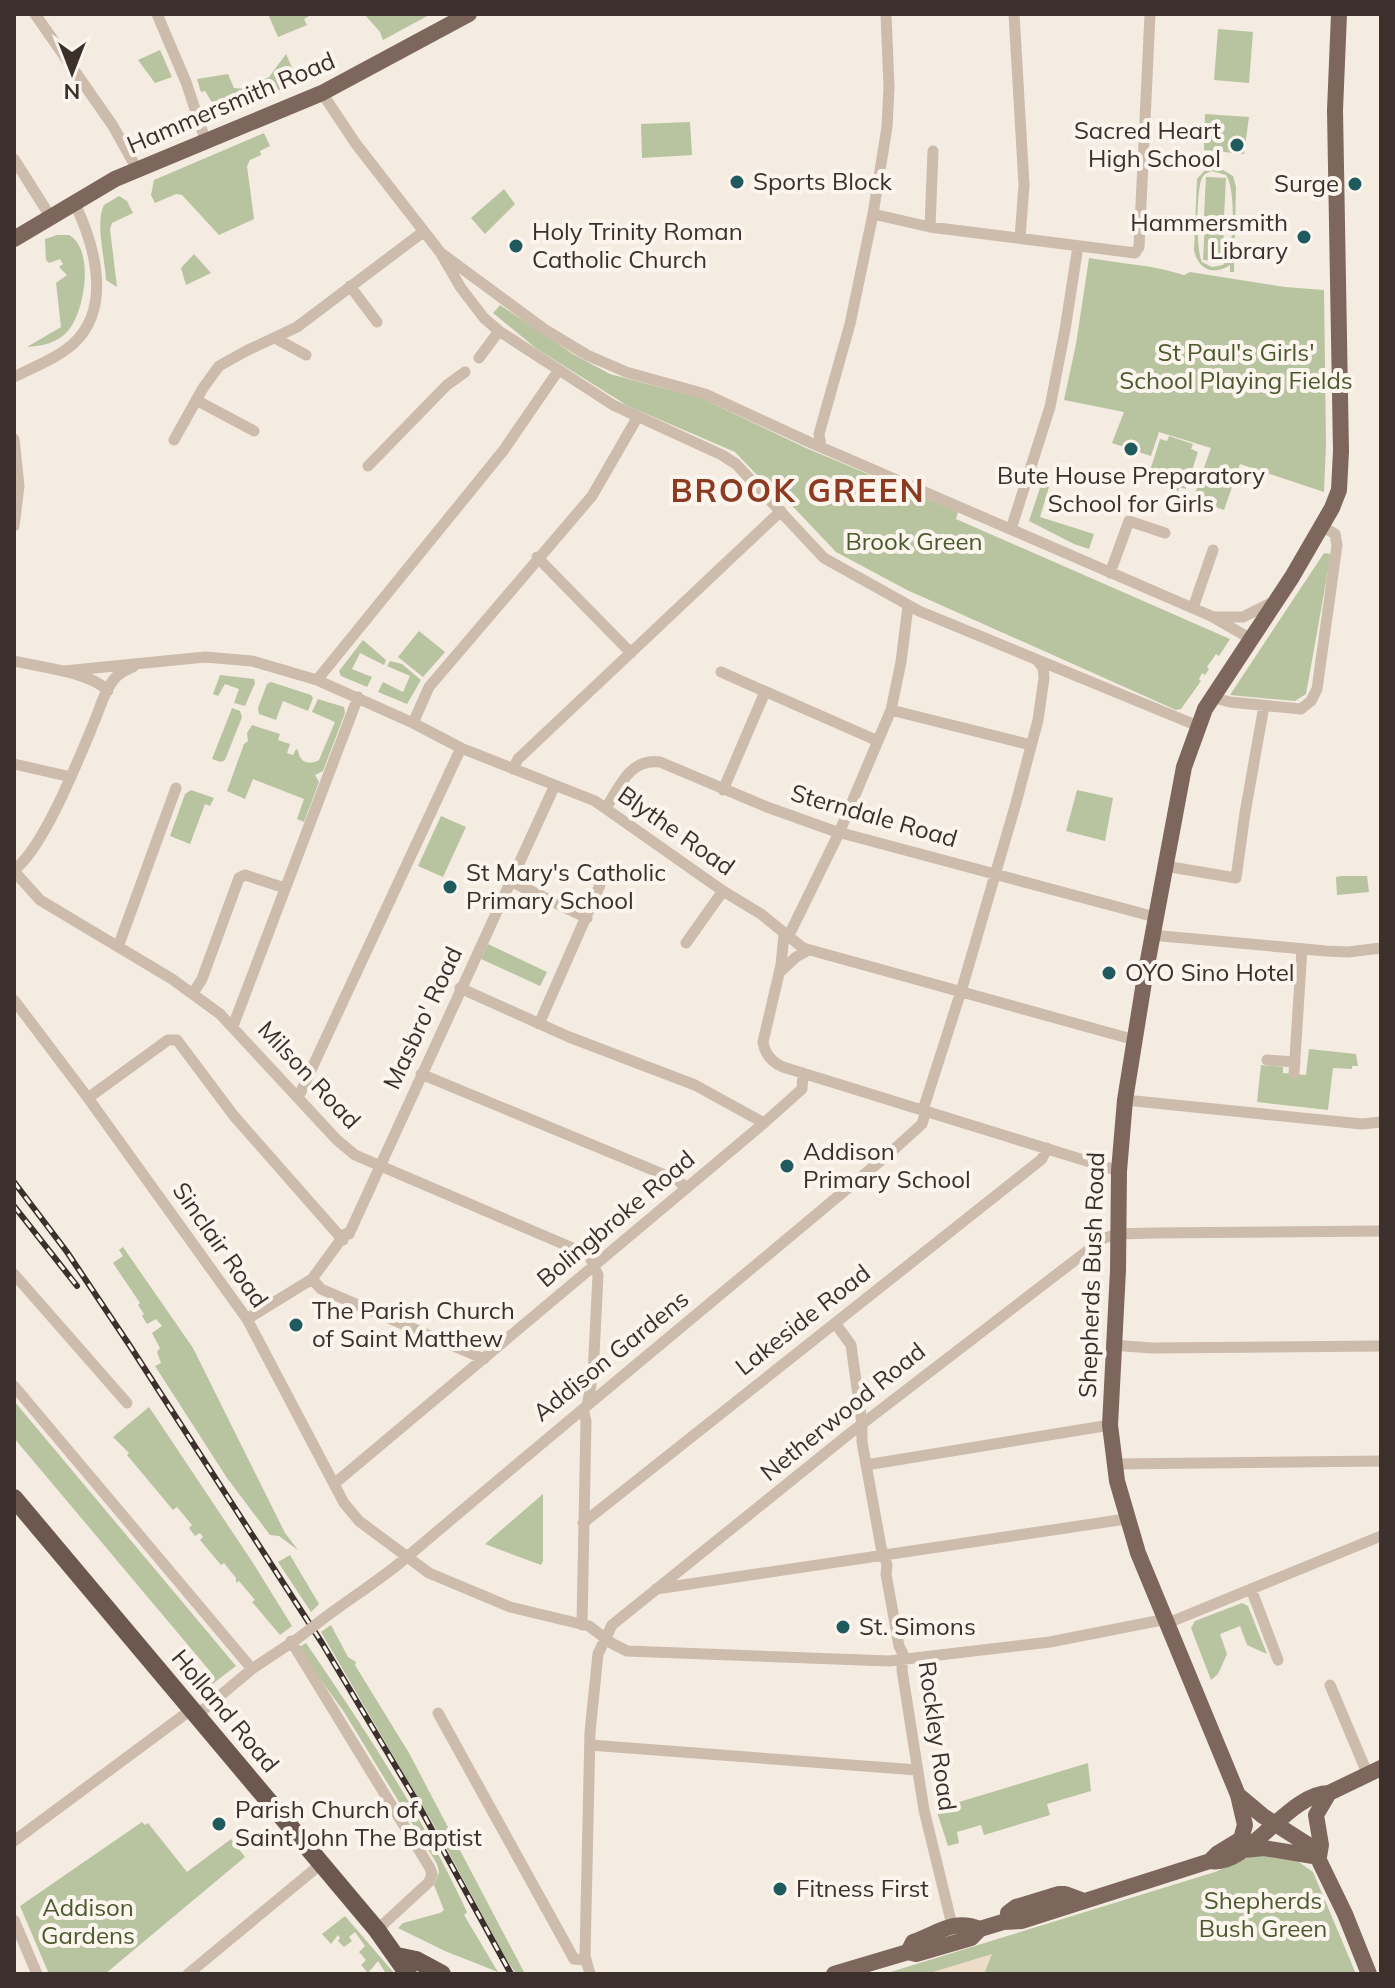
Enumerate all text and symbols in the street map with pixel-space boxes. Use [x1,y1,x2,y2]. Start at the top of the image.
north arrow [32,32,112,112]
street label: Hammersmith Road [122,45,339,159]
text: N [64,78,80,106]
place label: Sacred Heart High School [1074,115,1221,173]
marker: Sacred Heart High School [1228,136,1246,154]
place label: Sports Block [753,166,893,196]
place label: Surge [1274,168,1339,198]
marker: Sports Block [728,173,746,191]
marker: Surge [1346,175,1364,193]
place label: Hammersmith Library [1130,207,1288,265]
place label: Holy Trinity Roman Catholic Church [532,216,743,274]
marker: Hammersmith Library [1295,228,1313,246]
marker: Holy Trinity Roman Catholic Church [507,237,525,255]
park label: St Paul's Girls' School Playing Fields [1119,337,1353,395]
marker: Bute House Preparatory School for Girls [1122,440,1140,458]
place label: Bute House Preparatory School for Girls [997,460,1265,518]
district label: BROOK GREEN [670,470,926,510]
park label: Brook Green [845,526,983,556]
street label: Sterndale Road [788,777,961,853]
street label: Blythe Road [612,779,741,881]
place label: St Mary's Catholic Primary School [466,857,666,915]
marker: St Mary's Catholic Primary School [441,878,459,896]
street label: Masbro' Road [376,941,468,1094]
place label: OYO Sino Hotel [1125,957,1295,987]
marker: OYO Sino Hotel [1100,964,1118,982]
street label: Milson Road [252,1014,367,1135]
place label: Addison Primary School [803,1136,971,1194]
street label: Bolingbroke Road [530,1143,700,1293]
street label: Shepherds Bush Road [1072,1152,1110,1398]
marker: Addison Primary School [778,1157,796,1175]
street label: Sinclair Road [167,1176,275,1313]
street label: Lakeside Road [729,1257,876,1381]
street label: Addison Gardens [526,1283,694,1427]
place label: The Parish Church of Saint Matthew [312,1295,515,1353]
marker: The Parish Church of Saint Matthew [287,1316,305,1334]
street label: Netherwood Road [754,1336,931,1487]
place label: St. Simons [859,1611,976,1641]
marker: St. Simons [834,1618,852,1636]
street label: Holland Road [166,1643,286,1778]
street label: Rockley Road [913,1659,963,1813]
place label: Parish Church of Saint John The Baptist [235,1794,482,1852]
marker: Parish Church of Saint John The Baptist [210,1815,228,1833]
place label: Fitness First [796,1873,929,1903]
marker: Fitness First [771,1880,789,1898]
park label: Shepherds Bush Green [1199,1885,1327,1943]
park label: Addison Gardens [41,1892,135,1950]

